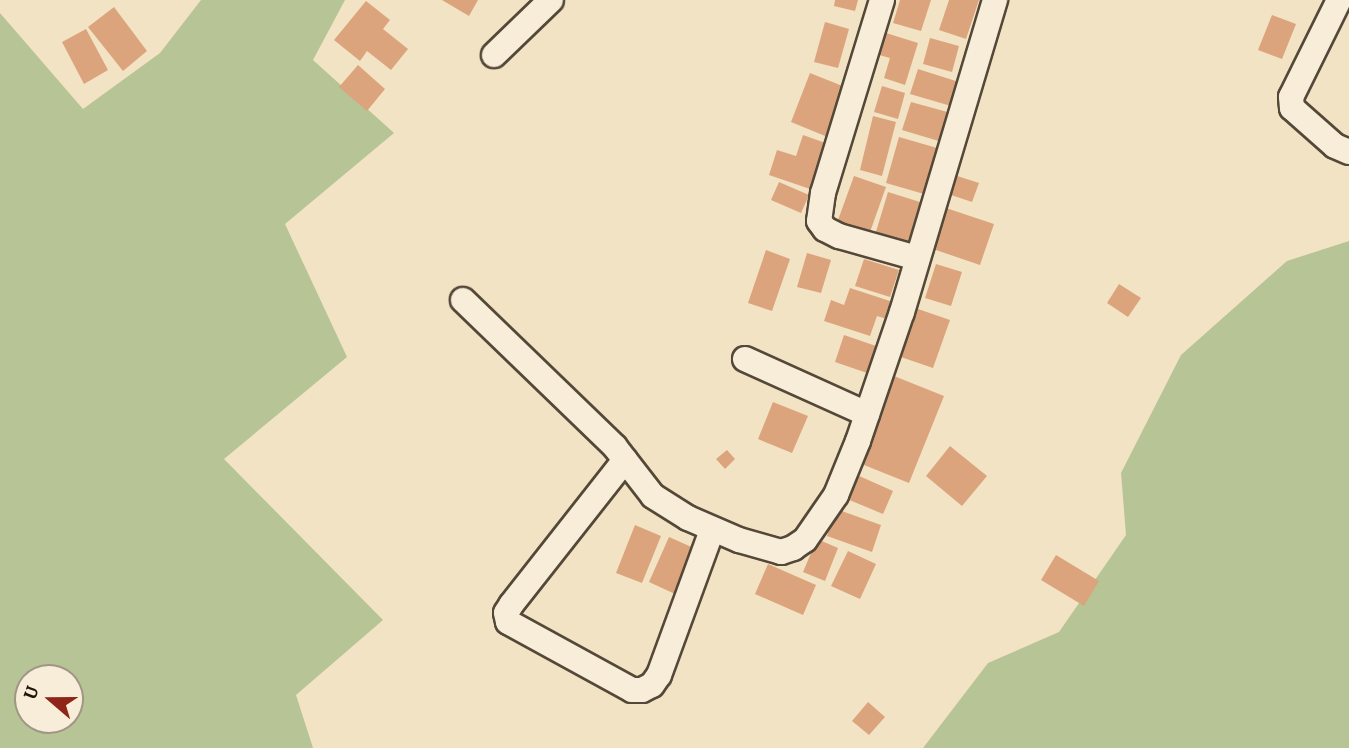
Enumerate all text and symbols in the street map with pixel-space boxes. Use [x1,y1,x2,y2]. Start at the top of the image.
north arrow [14,664,84,734]
text: U [17,682,45,703]

